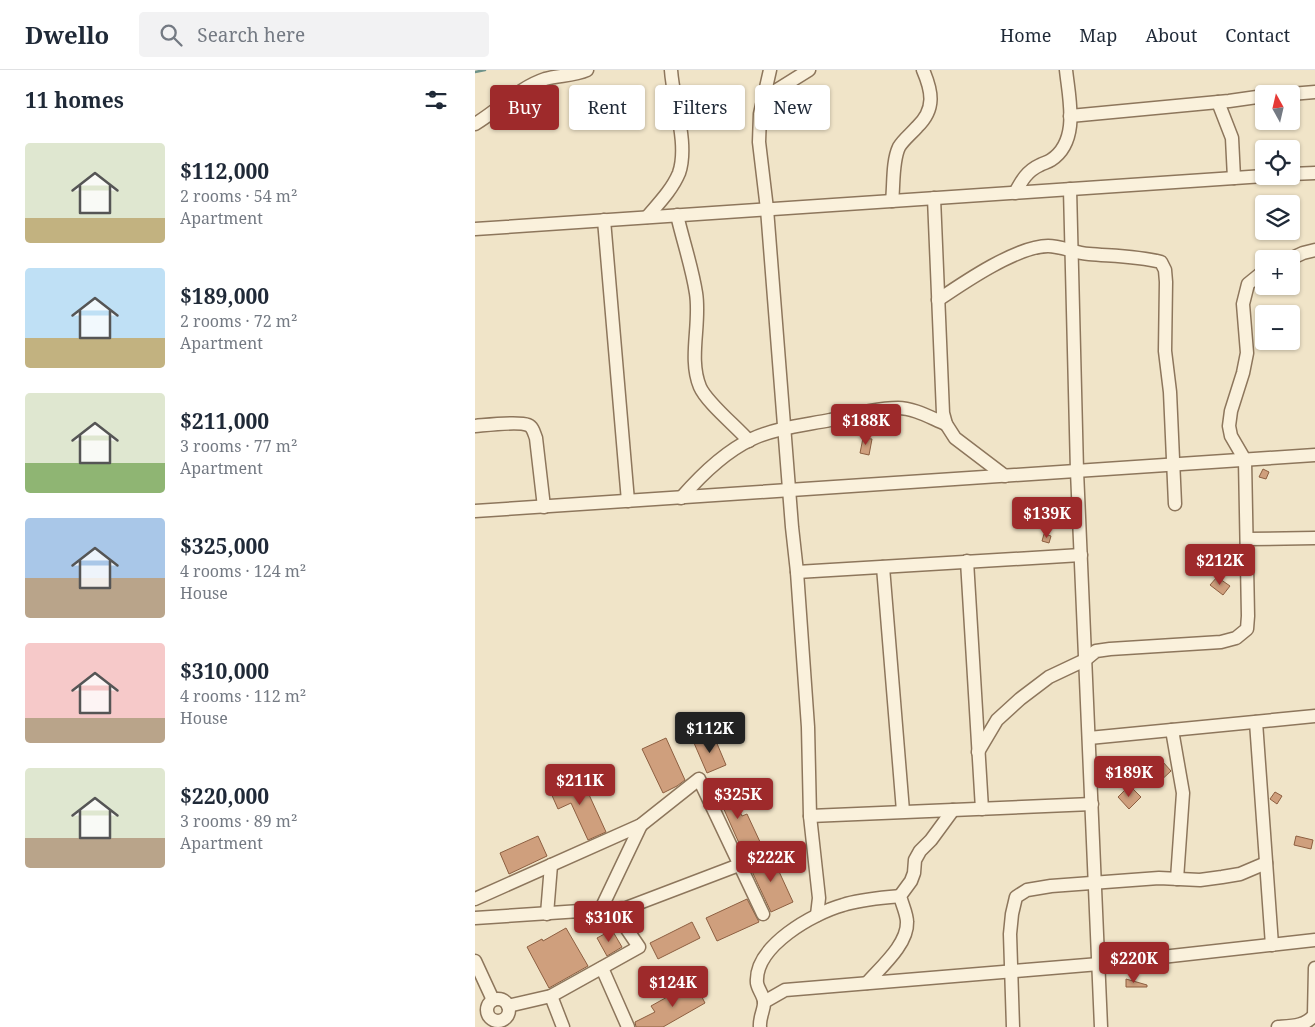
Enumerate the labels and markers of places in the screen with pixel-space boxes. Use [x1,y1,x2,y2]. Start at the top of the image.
pin: $188K [831,404,901,446]
pin: $139K [1012,496,1082,539]
pin: $212K [1185,544,1255,586]
pin: $112K [675,712,745,754]
pin: $189K [1094,756,1164,798]
pin: $211K [545,764,615,806]
pin: $325K [703,778,773,820]
pin: $222K [736,840,806,883]
pin: $310K [574,900,644,943]
pin: $220K [1099,942,1169,984]
pin: $124K [638,966,708,1008]

